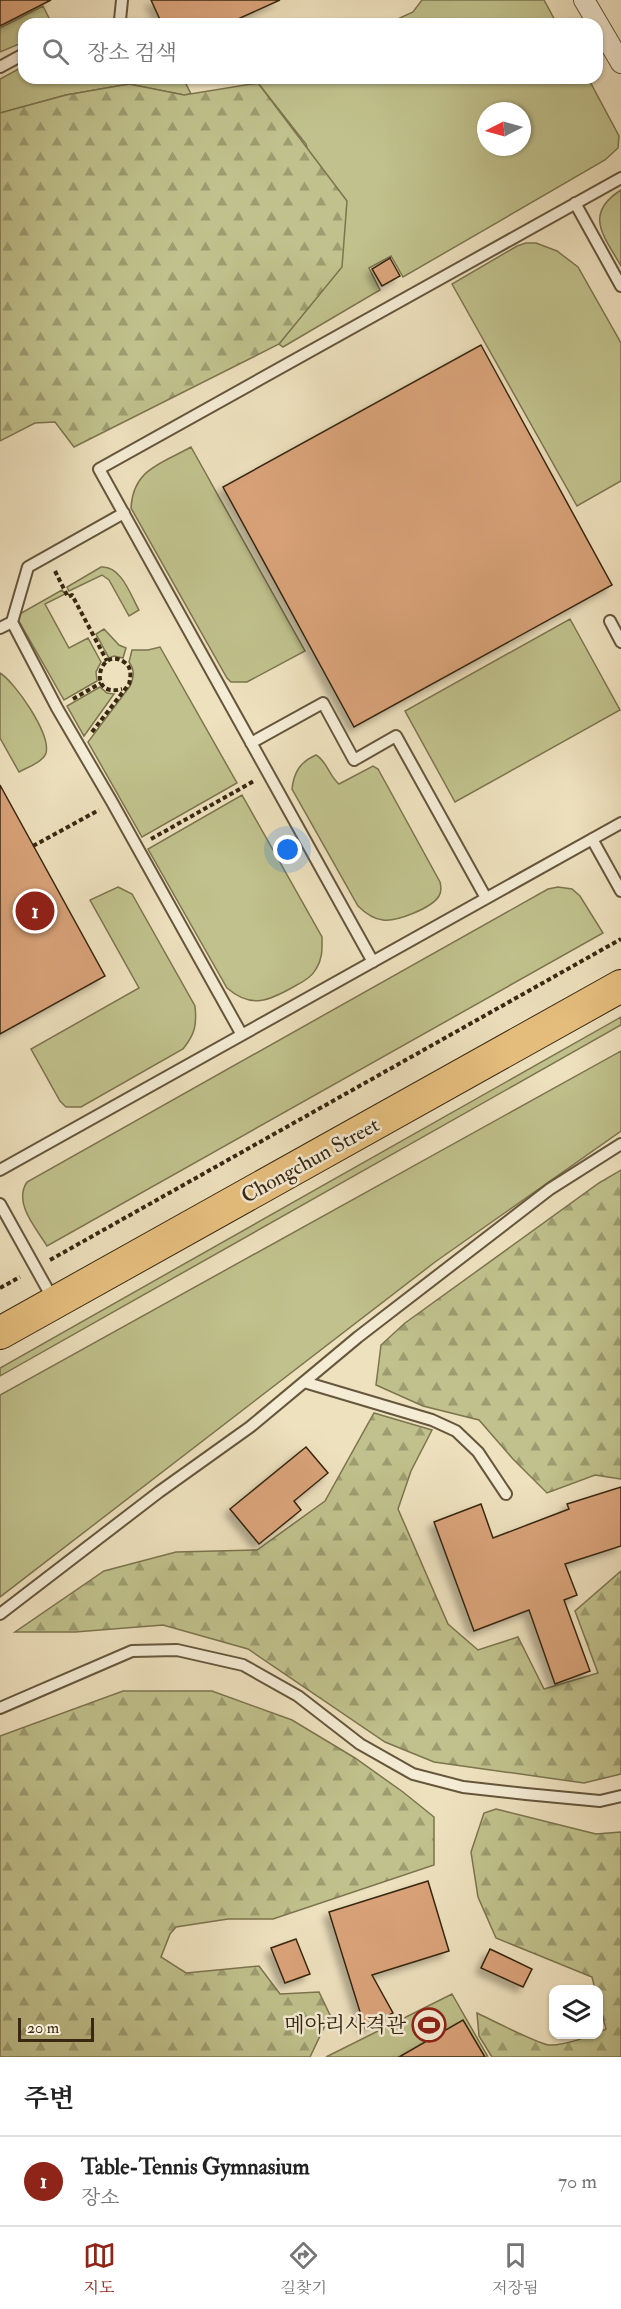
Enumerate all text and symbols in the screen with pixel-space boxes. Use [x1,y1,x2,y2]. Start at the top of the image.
search box [18,18,603,84]
icon: search [39,35,72,68]
text: 장소 검색 [87,39,177,67]
north arrow [477,102,531,156]
your location [273,835,302,864]
pin: 1 [15,888,54,934]
street label: Chongchun Street [236,1111,384,1210]
map controls [549,1985,603,2039]
button: layers [549,1985,603,2039]
sports icon: 메아리사격관 [411,2007,447,2043]
place label: 메아리사격관 [284,2012,407,2039]
scale bar [18,2015,94,2042]
text: 20 m [27,2018,59,2038]
text: 주변 [24,2083,74,2115]
text: Table-Tennis Gymnasium [81,2153,309,2181]
text: 1 [40,2169,47,2194]
text: 70 m [558,2169,597,2194]
text: 장소 [81,2185,120,2210]
tab: 지도 [83,2239,116,2298]
tab: 길찾기 [281,2239,327,2298]
tab: 저장됨 [492,2239,538,2298]

